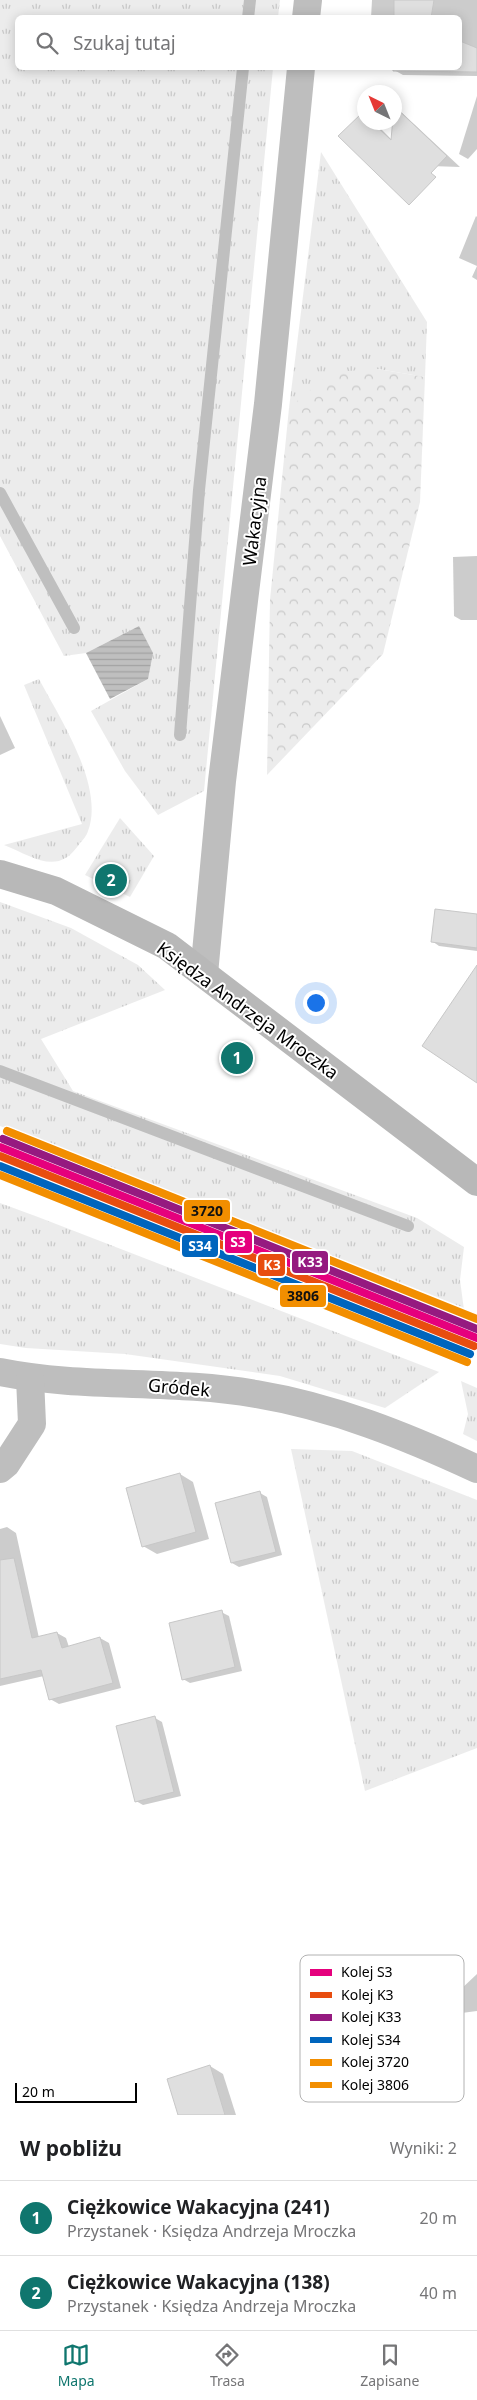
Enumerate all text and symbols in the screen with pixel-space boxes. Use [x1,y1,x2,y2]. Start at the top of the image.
search box [15,15,462,70]
icon: search [33,29,61,57]
text: Szukaj tutaj [73,30,176,56]
north arrow [357,85,402,130]
street label: Wakacyjna [237,475,271,567]
pin: 2 [95,861,127,899]
street label: Księdza Andrzeja Mroczka [152,936,344,1084]
your location [303,990,329,1016]
pin: 1 [221,1039,253,1077]
line badge: 3720 [183,1199,231,1223]
text: 3720 [191,1201,223,1220]
line badge: S3 [224,1230,253,1254]
text: S3 [230,1232,246,1251]
line badge: S34 [181,1234,219,1258]
text: S34 [188,1236,212,1255]
line badge: K33 [291,1250,329,1274]
text: K33 [297,1252,323,1271]
line badge: K3 [257,1253,286,1277]
text: K3 [263,1255,281,1274]
line badge: 3806 [279,1284,327,1308]
text: 3806 [287,1286,319,1305]
street label: Gródek [147,1372,211,1402]
legend [300,1955,464,2102]
text: Kolej S3 [341,1962,393,1981]
text: Kolej K3 [341,1985,394,2004]
text: Kolej K33 [341,2007,402,2026]
text: Kolej S34 [341,2030,401,2049]
text: Kolej 3720 [341,2052,409,2071]
text: Kolej 3806 [341,2075,409,2094]
scale bar [15,2080,138,2103]
text: 20 m [22,2082,55,2101]
text: W pobliżu [20,2134,122,2162]
text: Wyniki: 2 [390,2137,457,2159]
text: Ciężkowice Wakacyjna (241) [67,2194,330,2220]
text: 1 [31,2207,41,2229]
text: 20 m [420,2207,457,2229]
text: Przystanek · Księdza Andrzeja Mroczka [67,2220,356,2242]
text: Ciężkowice Wakacyjna (138) [67,2269,330,2295]
text: 2 [31,2282,41,2304]
text: 40 m [420,2282,457,2304]
text: Przystanek · Księdza Andrzeja Mroczka [67,2295,356,2317]
tab: Mapa [58,2341,95,2390]
tab: Trasa [210,2341,245,2390]
tab: Zapisane [360,2341,419,2390]

